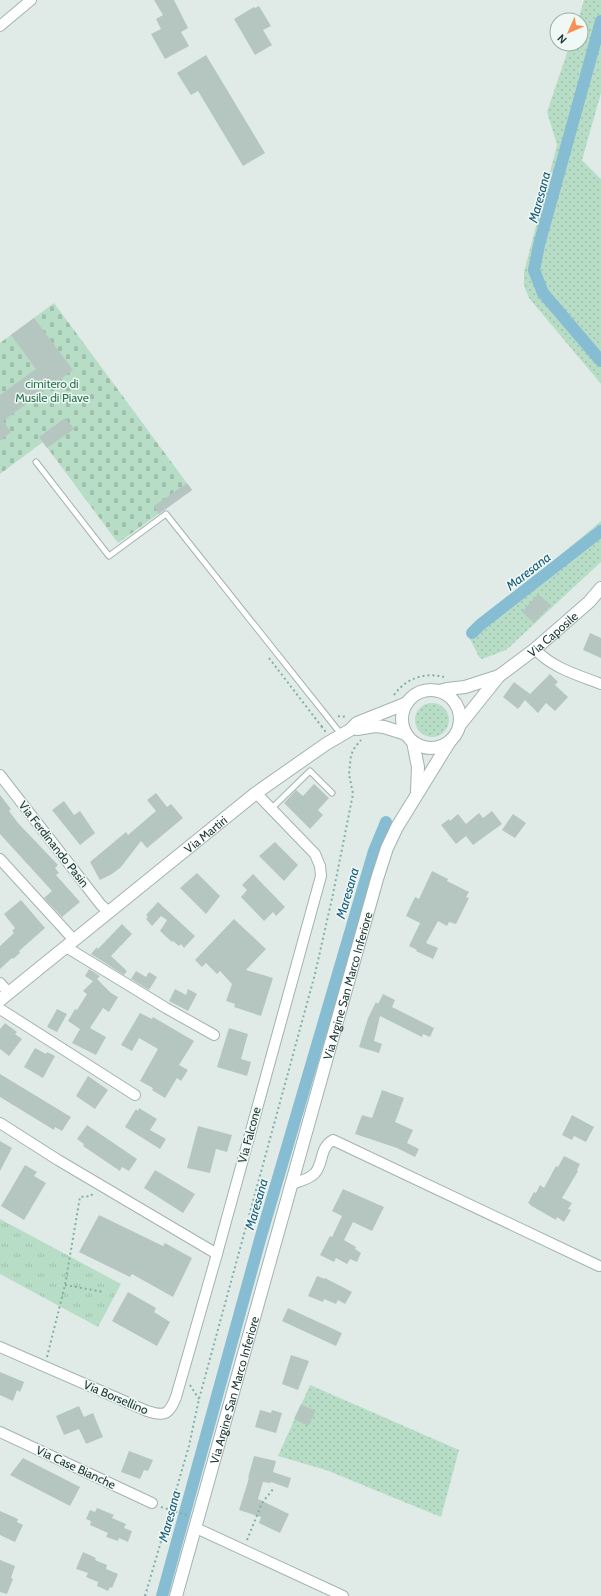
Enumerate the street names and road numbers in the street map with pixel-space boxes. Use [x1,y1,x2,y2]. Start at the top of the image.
street label: Via Caposile [524,608,581,660]
street label: Via Ferdinando Pasin [16,798,93,890]
street label: Via Martiri [181,812,230,856]
street label: Via Argine San Marco Inferiore [319,910,375,1061]
street label: Via Falcone [234,1105,264,1165]
street label: Via Argine San Marco Inferiore [206,1314,262,1465]
street label: Via Borsellino [81,1377,151,1418]
street label: Via Case Bianche [34,1442,118,1492]

